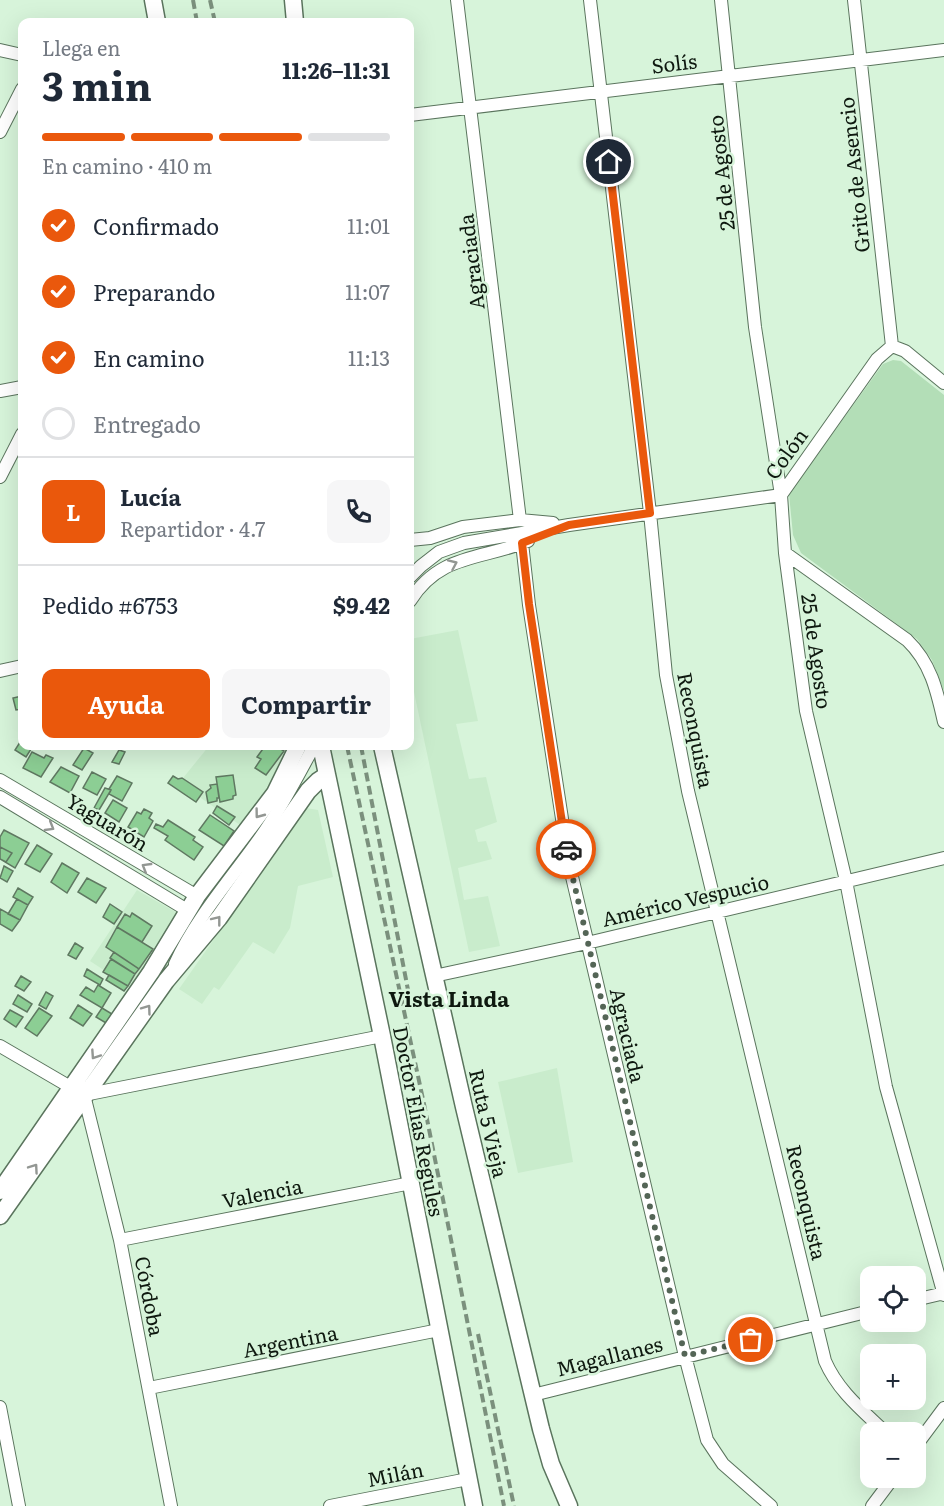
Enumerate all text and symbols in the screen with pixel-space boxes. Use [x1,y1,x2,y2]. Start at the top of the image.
text: Llega en [42,32,120,62]
street label: Solís [649,44,699,80]
text: 11:26–11:31 [282,53,390,86]
text: 3 min [42,55,152,113]
street label: Grito de Asencio [830,96,876,254]
street label: 25 de Agosto [699,114,741,232]
pin [583,136,634,187]
icon: home [592,145,625,178]
text: En camino · 410 m [42,150,212,180]
icon: check [42,209,75,242]
text: Confirmado [93,209,219,242]
text: 11:01 [347,210,390,240]
street label: Agraciada [449,212,491,312]
icon: check [42,275,75,308]
text: Preparando [93,275,215,308]
text: 11:07 [345,276,390,306]
icon: check [42,341,75,374]
text: En camino [93,341,205,374]
text: 11:13 [348,342,390,372]
text: Entregado [93,407,201,440]
street label: Colón [756,421,814,485]
text: Lucía [120,480,181,513]
button: phone [327,480,390,543]
text: L [66,495,81,528]
text: Repartidor · 4.7 [120,513,266,543]
one-way arrow [447,559,458,571]
text: Pedido #6753 [42,588,178,621]
text: $9.42 [333,588,390,621]
street label: 25 de Agosto [795,591,841,711]
button: Ayuda [42,669,210,738]
button: Compartir [222,669,390,738]
street label: Reconquista [671,669,723,791]
street label: Yaguarón [61,785,155,857]
one-way arrow [255,807,266,818]
courier [536,819,596,879]
one-way arrow [44,820,54,832]
icon: car [550,833,583,866]
one-way arrow [142,862,152,874]
street label: Américo Vespucio [598,865,772,933]
one-way arrow [210,916,221,927]
district label: Vista Linda [389,982,510,1013]
street label: Agraciada [604,985,654,1085]
one-way arrow [139,1004,150,1015]
street label: Doctor Elías Regules [387,1023,453,1219]
one-way arrow [91,1048,102,1059]
street label: Ruta 5 Vieja [463,1066,517,1181]
street label: Reconquista [780,1141,836,1263]
one-way arrow [27,1164,38,1175]
street label: Valencia [219,1169,305,1214]
street label: Córdoba [129,1253,173,1339]
map controls [860,1266,926,1488]
button: locate [860,1266,926,1332]
pin [725,1314,776,1365]
street label: Argentina [240,1316,340,1364]
icon: bag [734,1323,767,1356]
street label: Magallanes [553,1327,665,1383]
button: + [860,1344,926,1410]
button: − [860,1422,926,1488]
street label: Milán [364,1453,426,1493]

